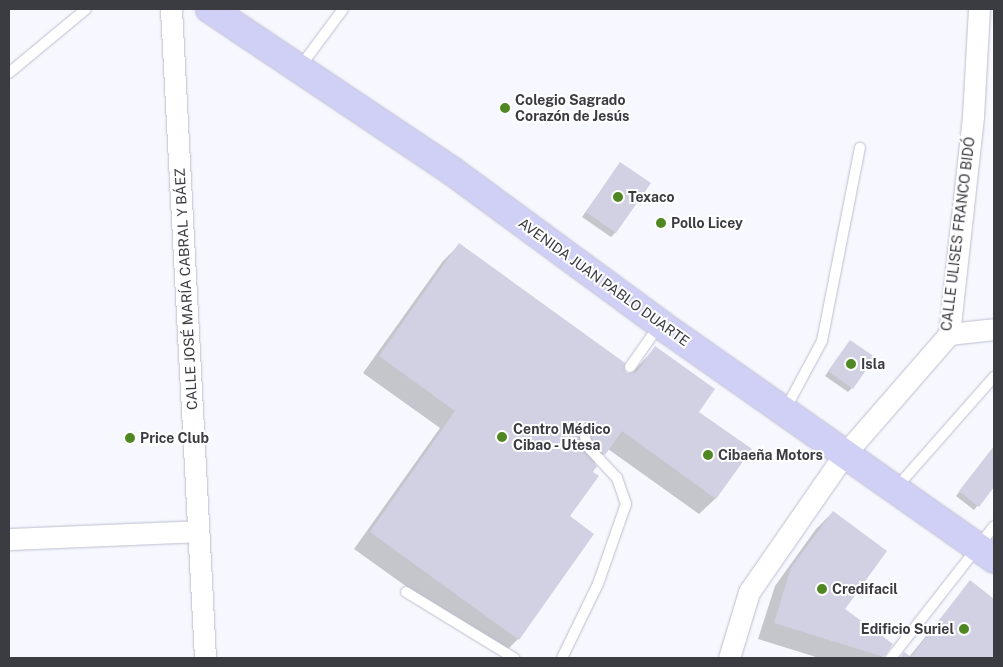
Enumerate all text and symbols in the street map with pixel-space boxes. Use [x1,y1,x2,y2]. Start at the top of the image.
place label: Colegio Sagrado Corazón de Jesús [515,92,630,124]
marker: Colegio Sagrado Corazón de Jesús [499,102,511,114]
street label: CALLE ULISES FRANCO BIDÓ [938,136,978,332]
street label: CALLE JOSÉ MARÍA CABRAL Y BÁEZ [171,168,201,410]
place label: Texaco [628,189,675,205]
marker: Texaco [612,191,624,203]
street label: AVENIDA JUAN PABLO DUARTE [515,214,693,350]
place label: Pollo Licey [671,215,743,231]
marker: Pollo Licey [655,217,667,229]
place label: Isla [861,356,885,372]
marker: Isla [845,358,857,370]
place label: Centro Médico Cibao - Utesa [513,421,611,454]
place label: Price Club [140,430,209,446]
marker: Centro Médico Cibao - Utesa [495,430,509,444]
marker: Price Club [124,432,136,444]
place label: Cibaeña Motors [718,447,823,463]
marker: Cibaeña Motors [702,449,714,461]
place label: Credifacil [832,581,898,597]
marker: Credifacil [816,583,828,595]
place label: Edificio Suriel [861,621,954,637]
marker: Edificio Suriel [958,623,970,635]

